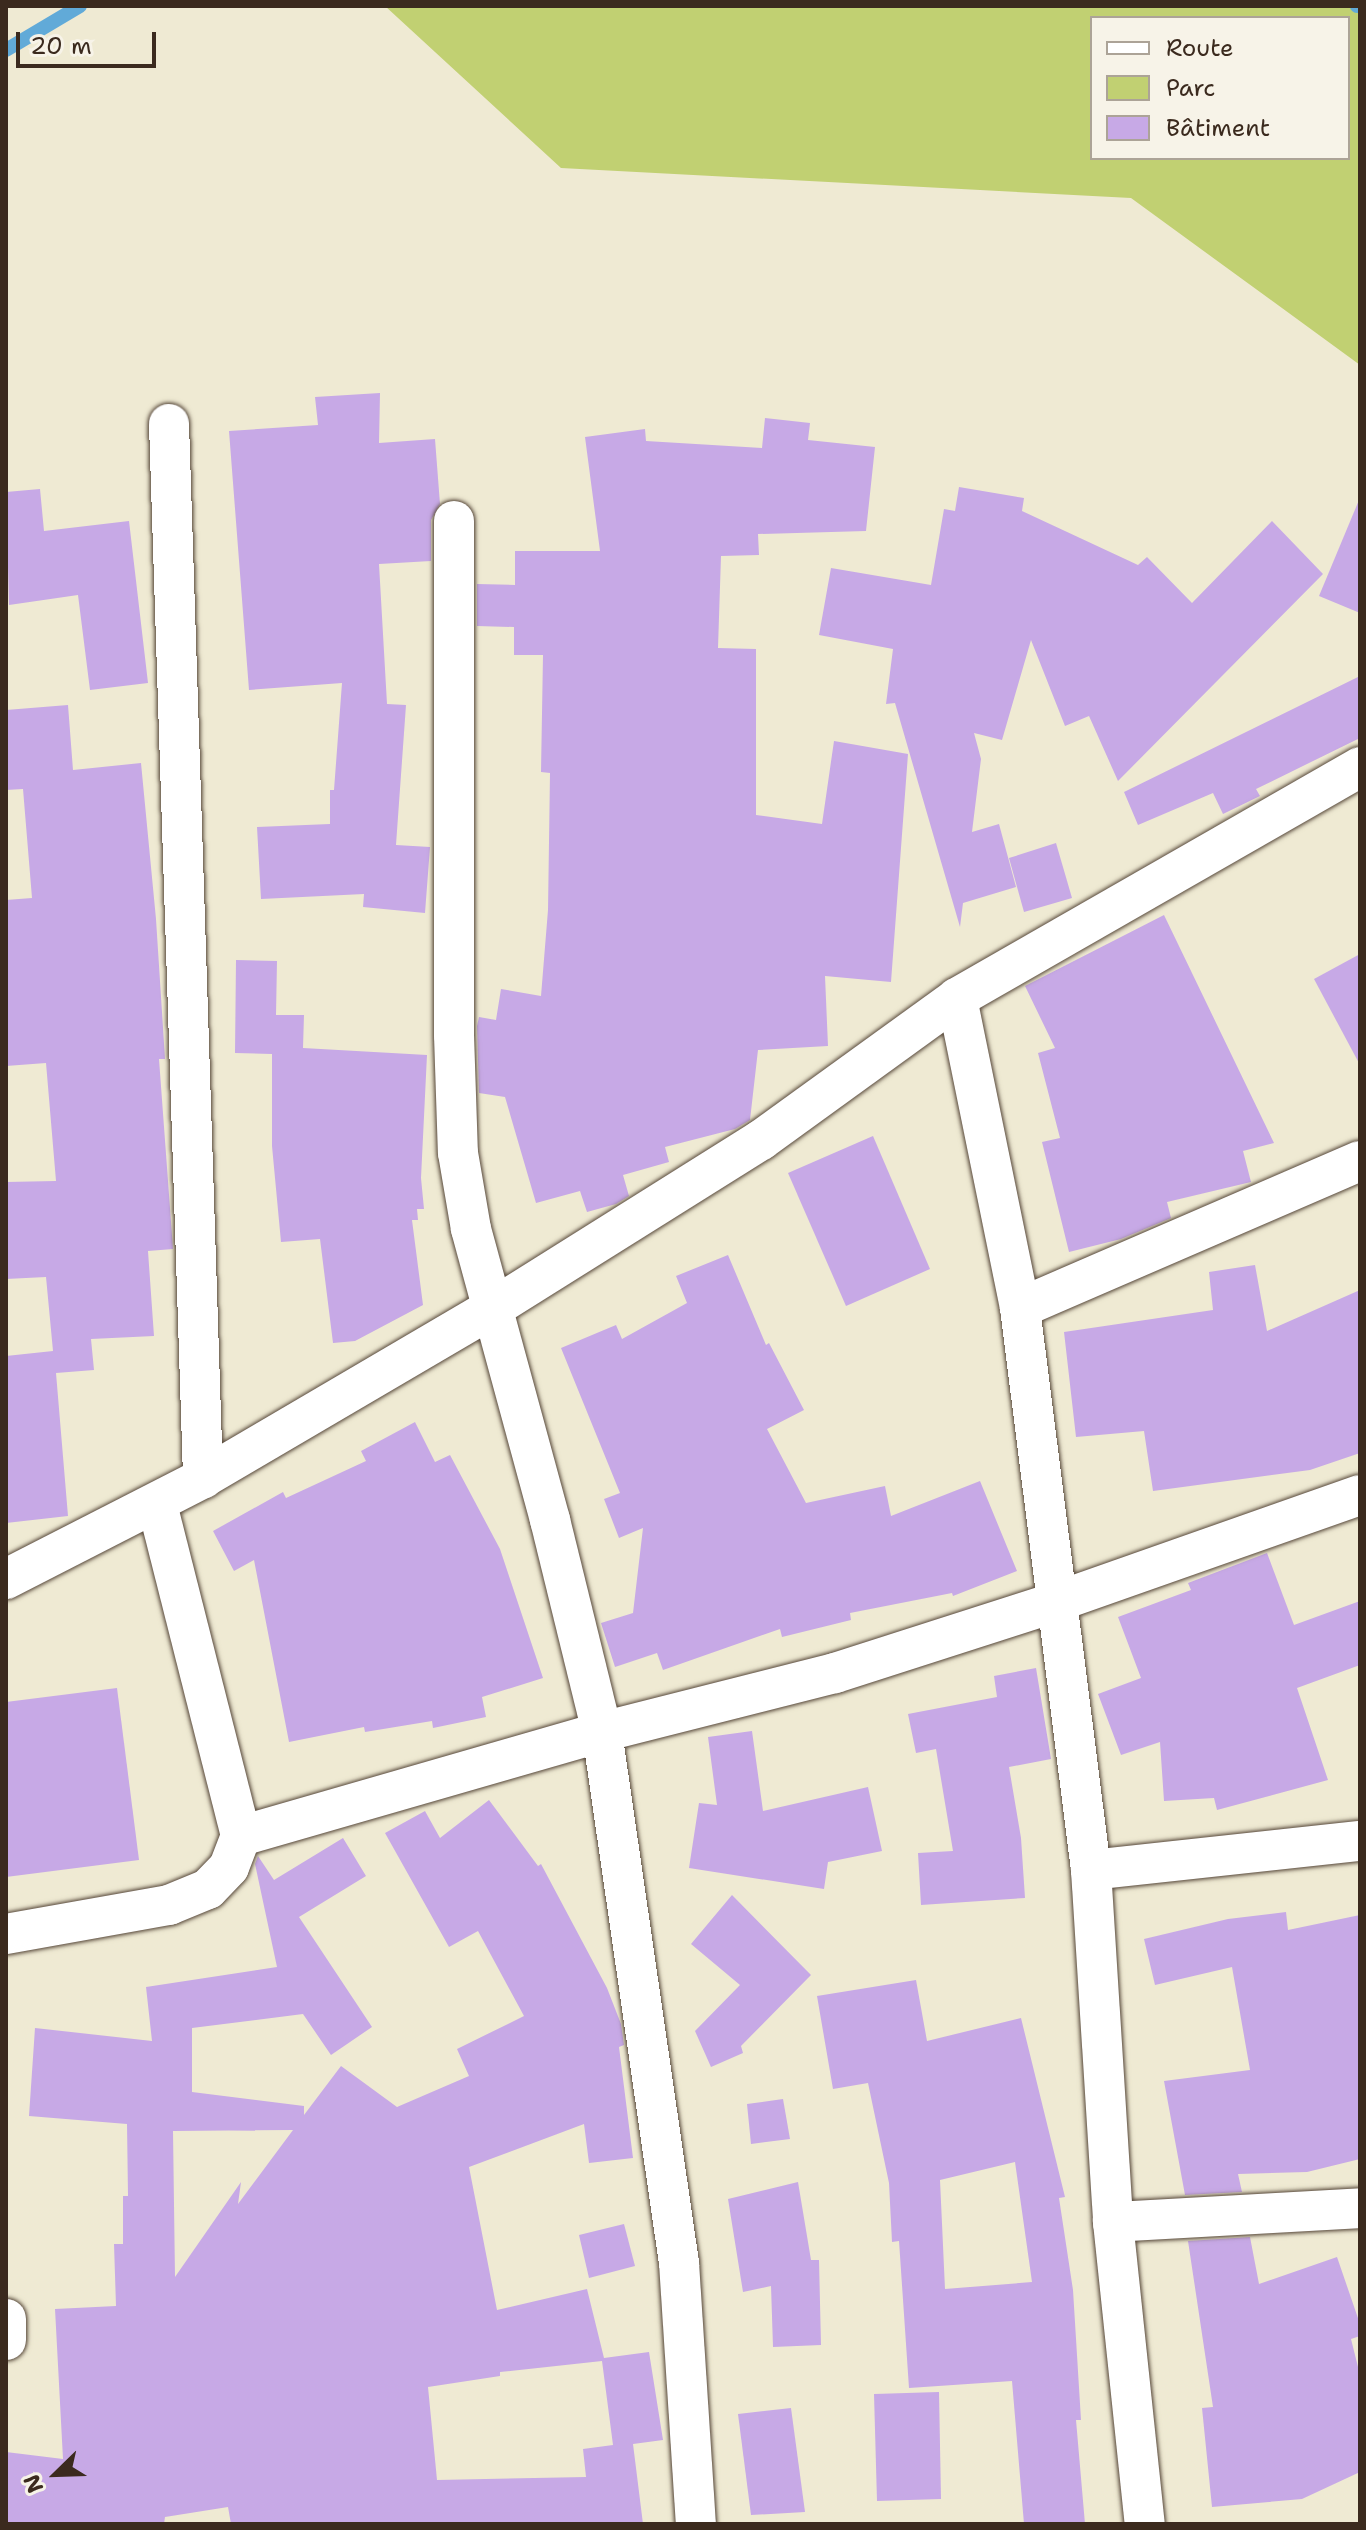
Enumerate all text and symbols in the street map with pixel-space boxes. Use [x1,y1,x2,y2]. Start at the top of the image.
scale bar [20,16,160,66]
legend [1090,16,1350,160]
text: 20 m [30,30,92,62]
text: Route [1166,32,1234,64]
text: Parc [1166,72,1215,104]
text: Bâtiment [1166,112,1270,144]
north arrow [16,2434,96,2514]
text: N [17,2470,50,2497]

